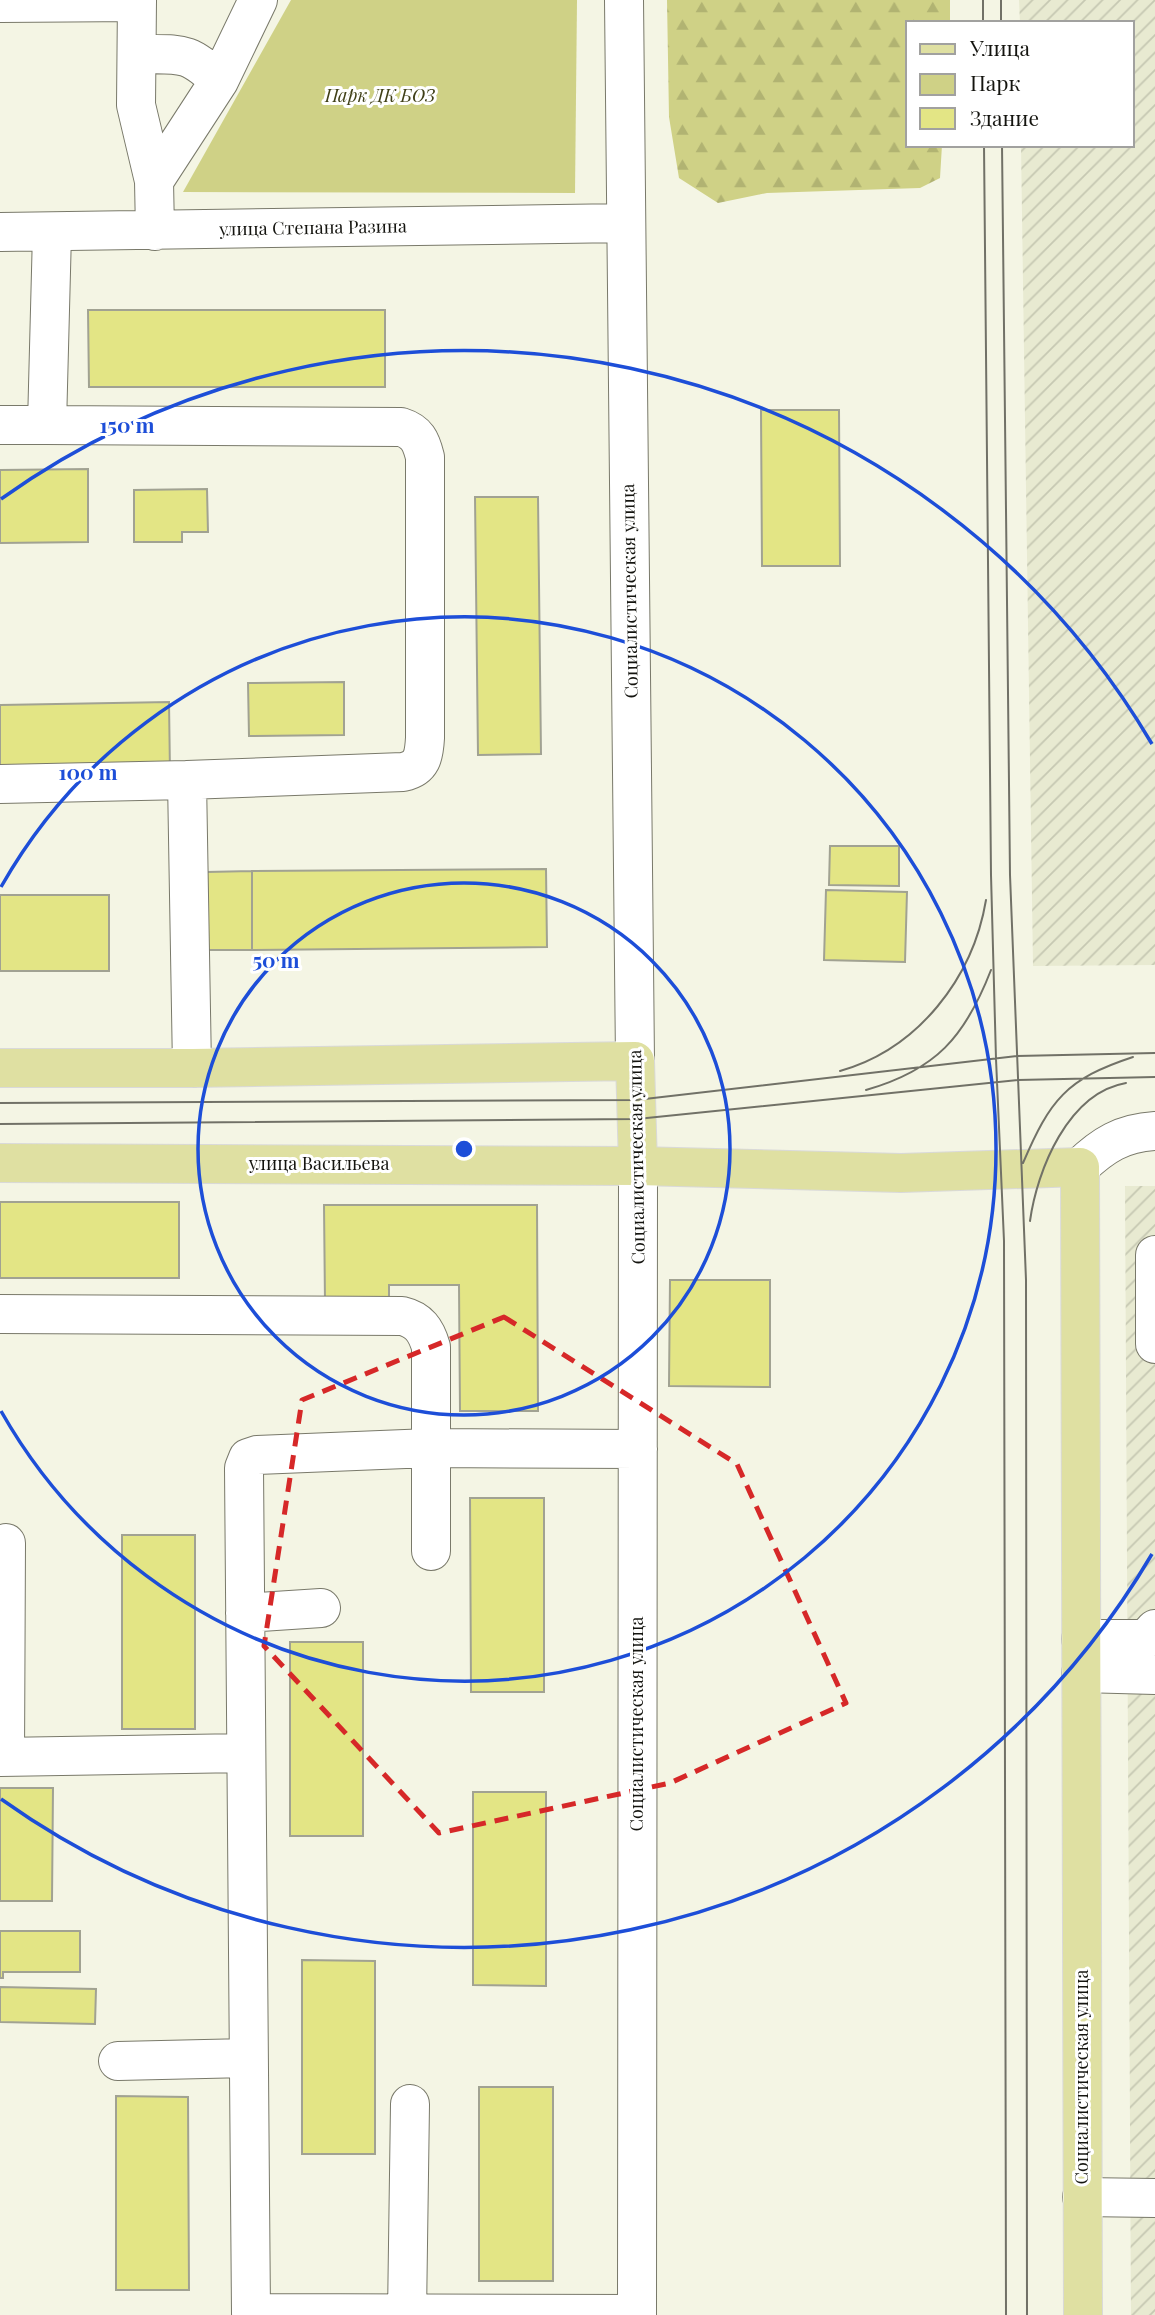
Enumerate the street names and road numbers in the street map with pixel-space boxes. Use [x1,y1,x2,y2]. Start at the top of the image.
street label: улица Степана Разина [218,213,407,241]
street label: Социалистическая улица [615,483,643,699]
street label: Социалистическая улица [622,1049,650,1265]
street label: улица Васильева [248,1151,389,1175]
street label: Социалистическая улица [624,1616,648,1831]
street label: Социалистическая улица [1069,1969,1093,2184]

